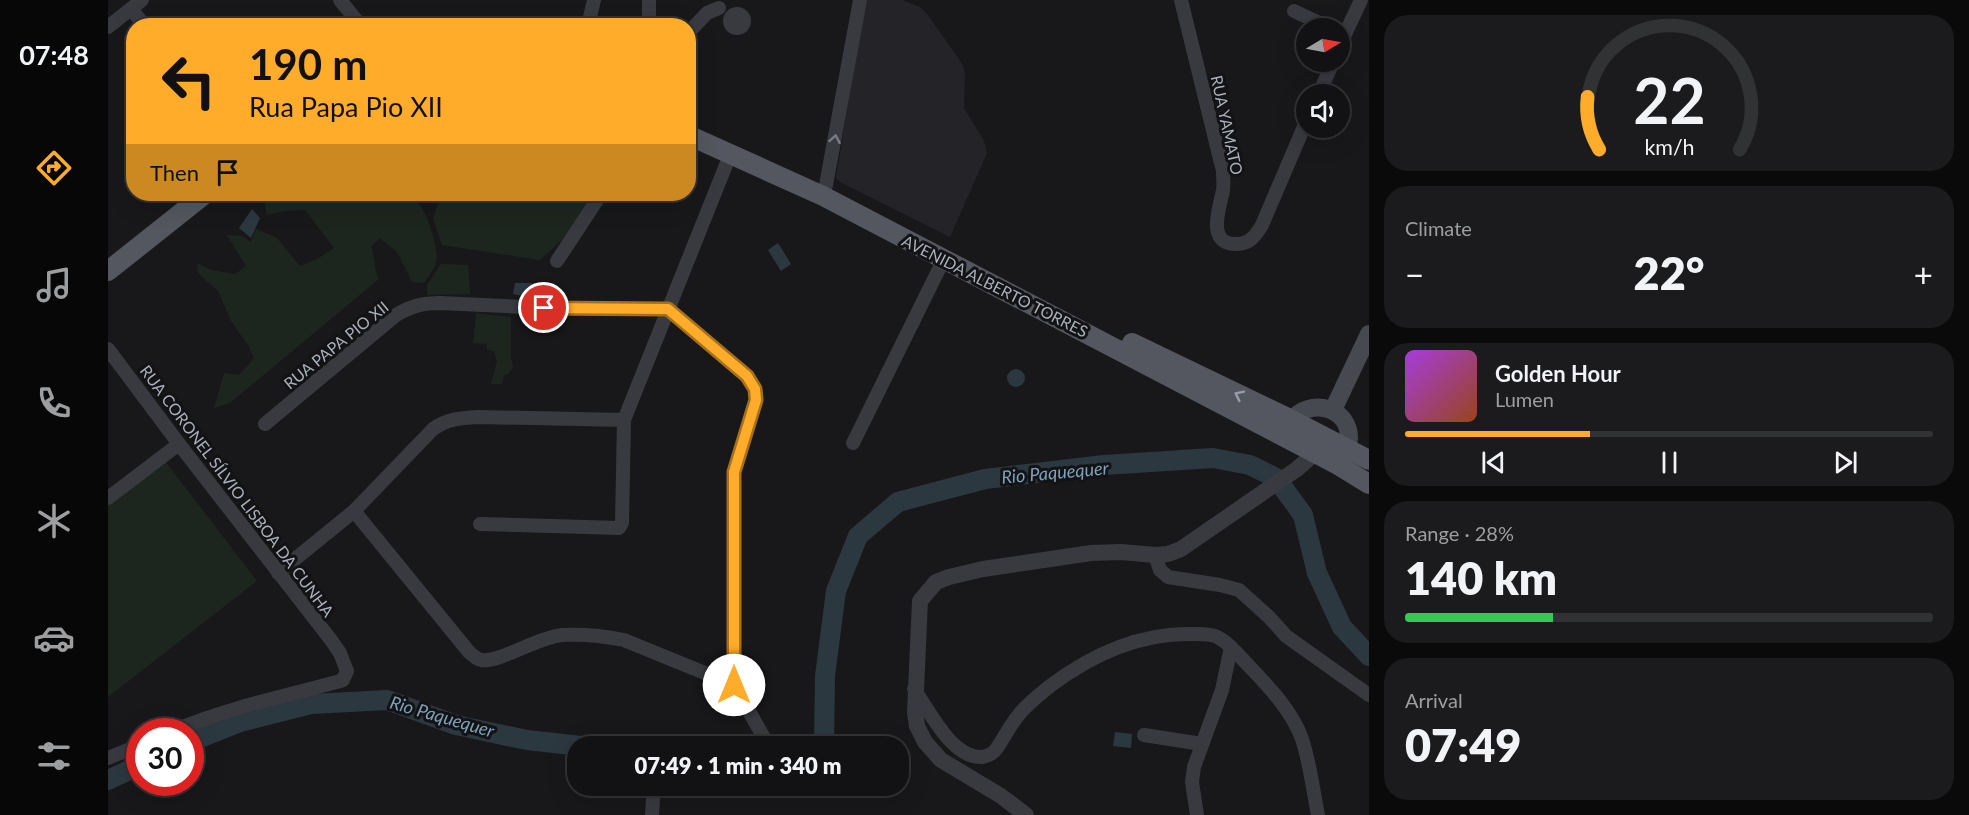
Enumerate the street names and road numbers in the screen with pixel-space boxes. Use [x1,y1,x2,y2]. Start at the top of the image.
street label: RUA YAMATO [1208,73,1247,177]
street label: AVENIDA ALBERTO TORRES [899,230,1091,341]
street label: RUA PAPA PIO XII [280,297,392,393]
street label: RUA CORONEL SÍLVIO LISBOA DA CUNHA [137,361,338,620]

